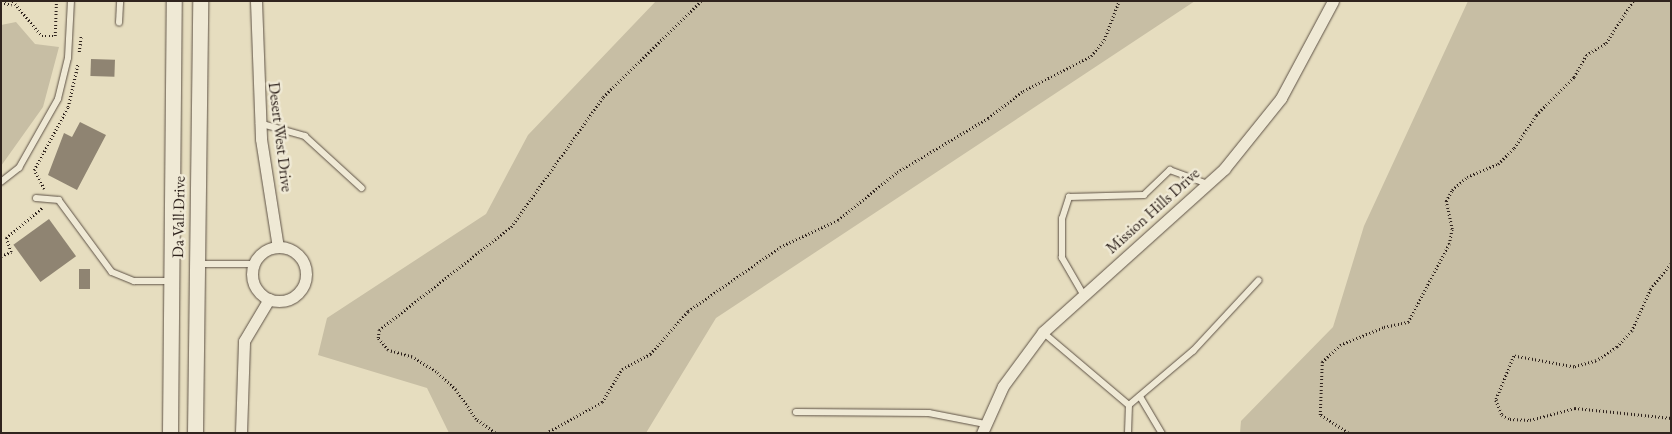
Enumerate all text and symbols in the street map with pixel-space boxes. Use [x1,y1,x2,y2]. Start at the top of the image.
street label: Desert West Drive [264,81,296,193]
street label: Mission Hills Drive [1102,164,1204,258]
street label: Da Vall Drive [169,176,189,258]

